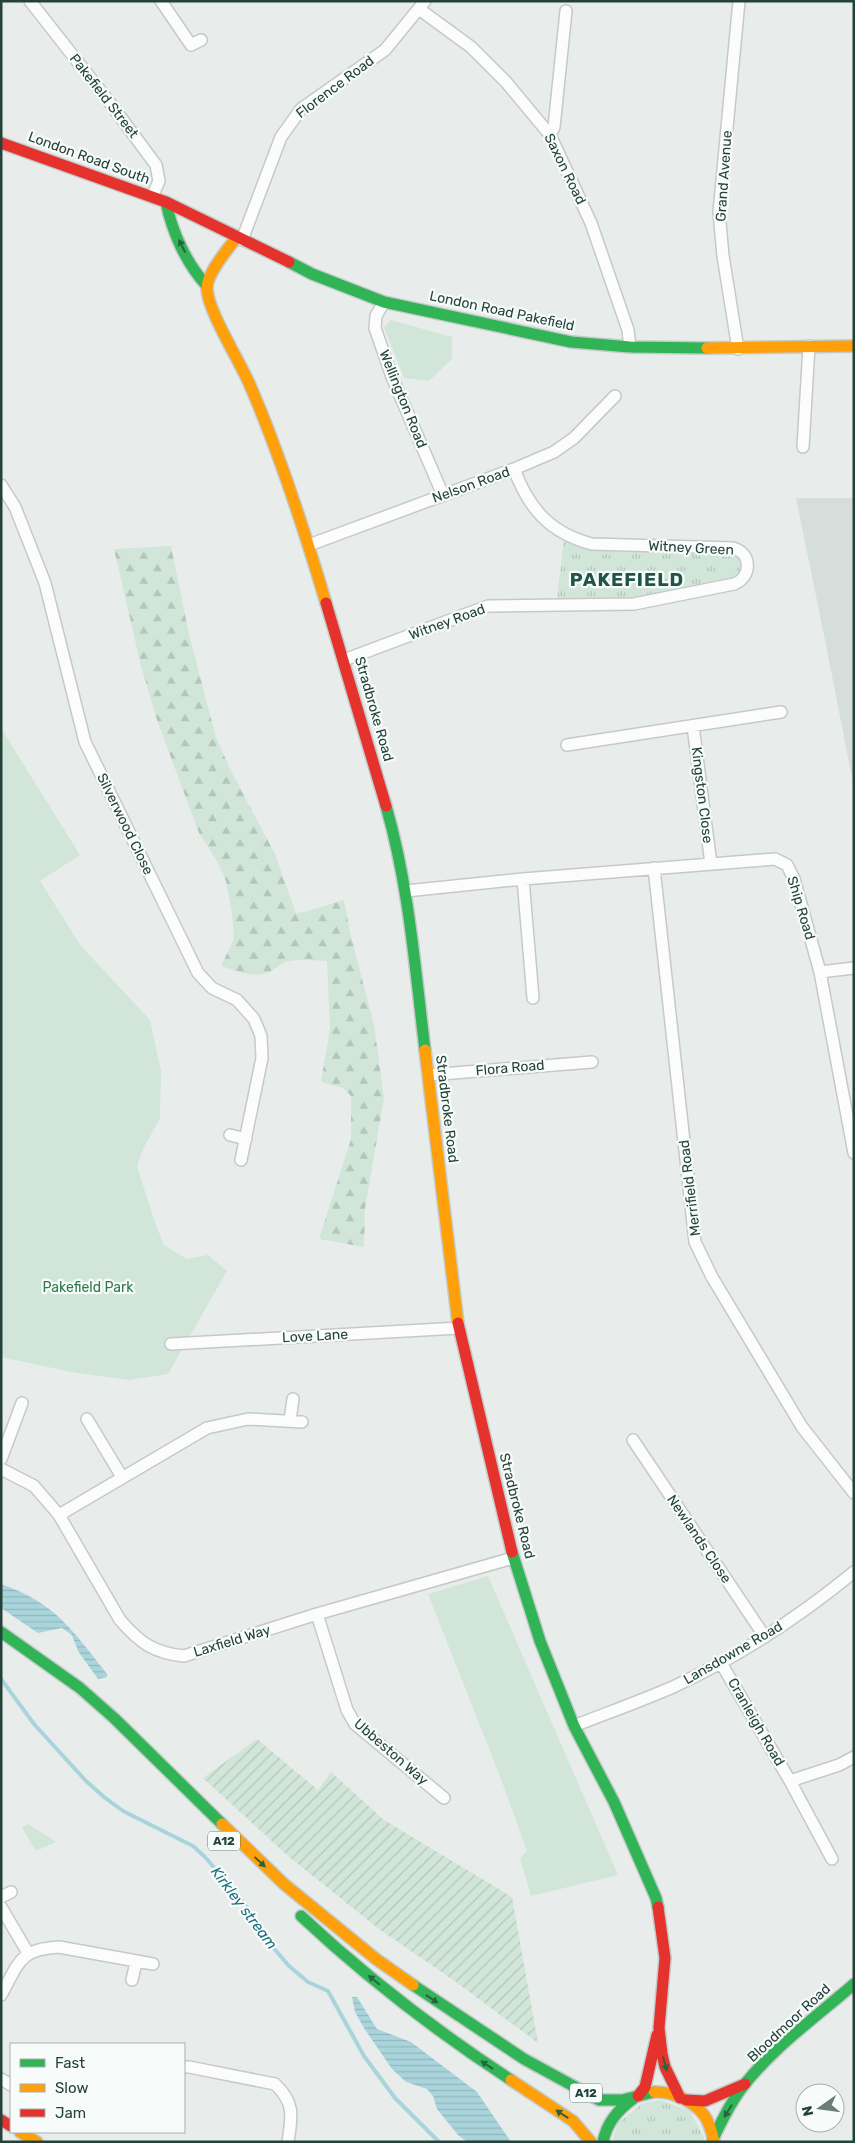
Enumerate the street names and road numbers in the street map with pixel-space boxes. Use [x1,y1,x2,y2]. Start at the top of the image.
street label: Pakefield Street [66,50,143,142]
street label: Florence Road [293,52,377,122]
street label: London Road South [26,128,152,188]
street label: Grand Avenue [712,130,736,222]
street label: Saxon Road [541,131,589,207]
street label: London Road Pakefield [428,287,576,335]
street label: Wellington Road [376,347,430,451]
street label: Nelson Road [430,463,512,507]
street label: Witney Green [648,537,734,559]
street label: Witney Road [406,600,488,644]
street label: Stradbroke Road [351,655,397,763]
street label: Kingston Close [688,746,716,844]
street label: Silverwood Close [93,770,157,878]
street label: Ship Road [783,874,819,942]
street label: Stradbroke Road [432,1054,462,1164]
street label: Flora Road [475,1057,545,1079]
street label: Merrifield Road [676,1139,704,1237]
street label: Love Lane [281,1326,349,1346]
street label: Stradbroke Road [496,1451,538,1561]
street label: Newlands Close [663,1492,735,1587]
street label: Lansdowne Road [680,1618,786,1688]
street label: Laxfield Way [191,1621,273,1661]
street label: Cranleigh Road [724,1675,788,1769]
street label: Ubbeston Way [350,1715,432,1789]
road number: A12 [208,1832,240,1850]
street label: Bloodmoor Road [744,1980,834,2066]
road number: A12 [570,2084,602,2102]

